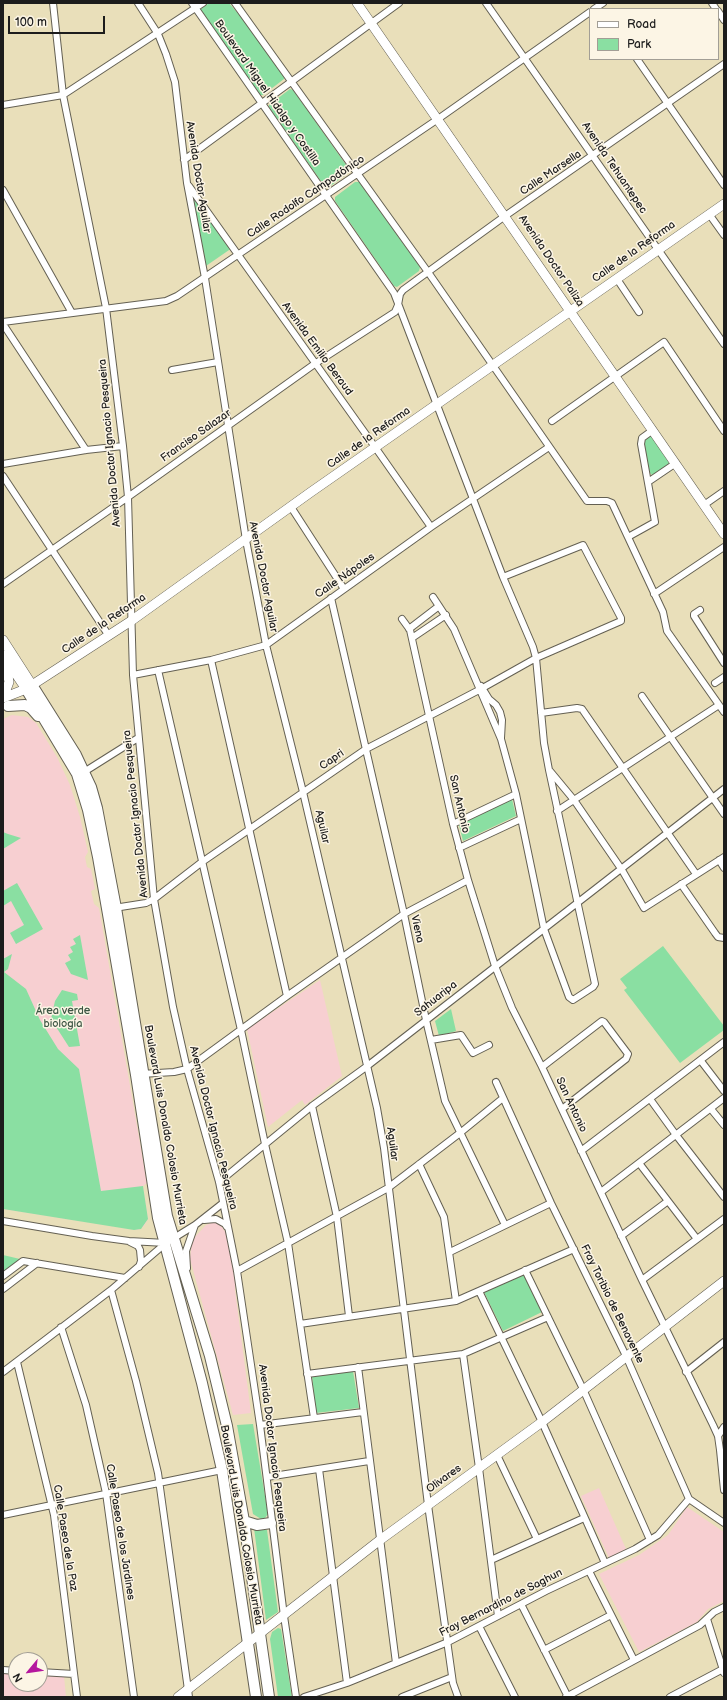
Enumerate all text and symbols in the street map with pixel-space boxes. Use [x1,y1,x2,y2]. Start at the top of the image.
scale bar [10,8,107,34]
legend [589,8,719,60]
text: 100 m [15,15,47,30]
street label: Boulevard Miguel Hidalgo y Costilla [211,17,323,169]
text: Road [627,17,656,32]
text: Park [627,37,651,52]
street label: Avenida Doctor Aguilar [183,120,213,234]
street label: Avenida Tehuantepec [579,120,649,216]
street label: Calle Marsella [518,148,584,198]
street label: Calle Rodolfo Campodónico [245,153,367,241]
street label: Avenida Doctor Paliza [515,213,587,309]
street label: Calle de la Reforma [590,218,678,286]
street label: Avenida Emilio Beraud [279,300,355,398]
street label: Avenida Doctor Ignacio Pesqueira [96,358,124,528]
street label: Calle de la Reforma [325,404,413,472]
street label: Franciso Salazar [158,407,234,465]
street label: Avenida Doctor Aguilar [246,520,280,634]
street label: Calle Nápoles [313,551,377,601]
street label: Calle de la Reforma [59,591,149,657]
street label: Avenida Doctor Ignacio Pesqueira [121,730,151,898]
street label: Capri [317,747,347,773]
street label: San Antonio [446,774,472,834]
street label: Aguilar [312,809,332,845]
street label: Viena [408,914,426,944]
street label: Sahuaripa [412,978,460,1020]
park label: Área verde biología [36,1004,90,1030]
street label: Boulevard Luis Donaldo Colosio Murrieta [141,1024,189,1226]
street label: Avenida Doctor Ignacio Pesqueira [186,1045,240,1211]
street label: San Antonio [552,1075,590,1135]
street label: Aguilar [383,1126,401,1162]
street label: Fray Toribio de Benavente [577,1242,647,1366]
street label: Avenida Doctor Ignacio Pesqueira [255,1364,289,1532]
street label: Boulevard Luis Donaldo Colosio Murrieta [217,1424,265,1626]
street label: Olivares [424,1462,464,1496]
street label: Calle Paseo de los Jardines [103,1463,137,1601]
street label: Calle Paseo de la Paz [50,1484,80,1592]
street label: Fray Bernardino de Saghun [437,1566,565,1640]
north arrow [8,1652,48,1692]
text: N [10,1671,26,1684]

